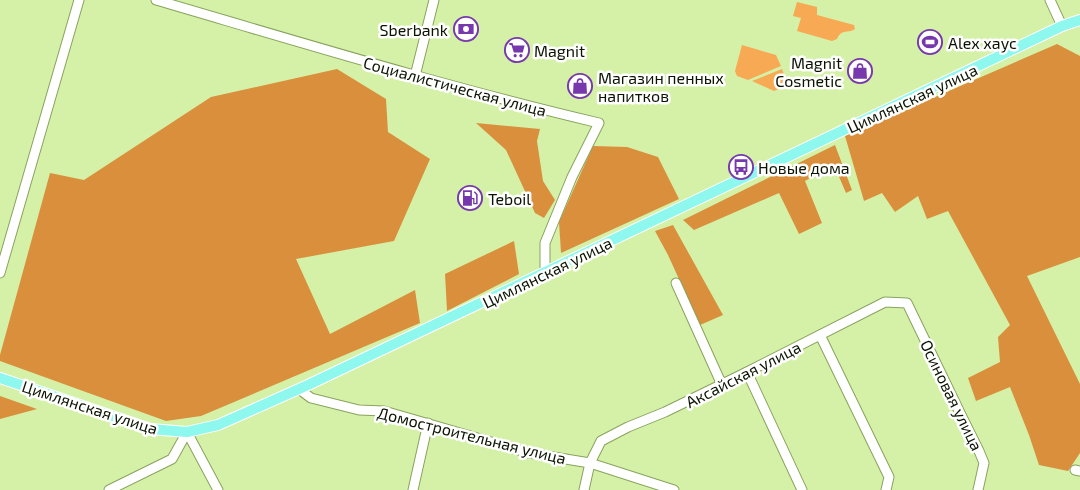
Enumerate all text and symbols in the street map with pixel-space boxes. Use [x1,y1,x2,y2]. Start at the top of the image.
bank icon: Sberbank [453,16,479,42]
place label: Sberbank [380,20,448,39]
sports icon: Alex хаус [917,29,943,55]
place label: Alex хаус [948,33,1017,53]
supermarket icon: Magnit [504,37,530,63]
place label: Magnit [534,41,585,60]
street label: Социалистическая улица [361,52,549,121]
place label: Magnit Cosmetic [775,53,842,90]
shop icon: Magnit Cosmetic [847,58,873,84]
street label: Цимлянская улица [844,59,981,137]
place label: Магазин пенных напитков [598,68,724,105]
shop icon: Магазин пенных напитков [567,73,593,99]
bus stop icon: Новые дома [728,154,754,180]
place label: Новые дома [758,158,850,177]
fuel station icon: Teboil [457,185,483,211]
place label: Teboil [488,189,531,208]
street label: Цимлянская улица [479,232,615,312]
street label: Осиновая улица [916,336,987,454]
street label: Аксайская улица [682,337,804,412]
street label: Цимлянская улица [19,376,160,439]
street label: Домостроительная улица [376,402,568,469]

